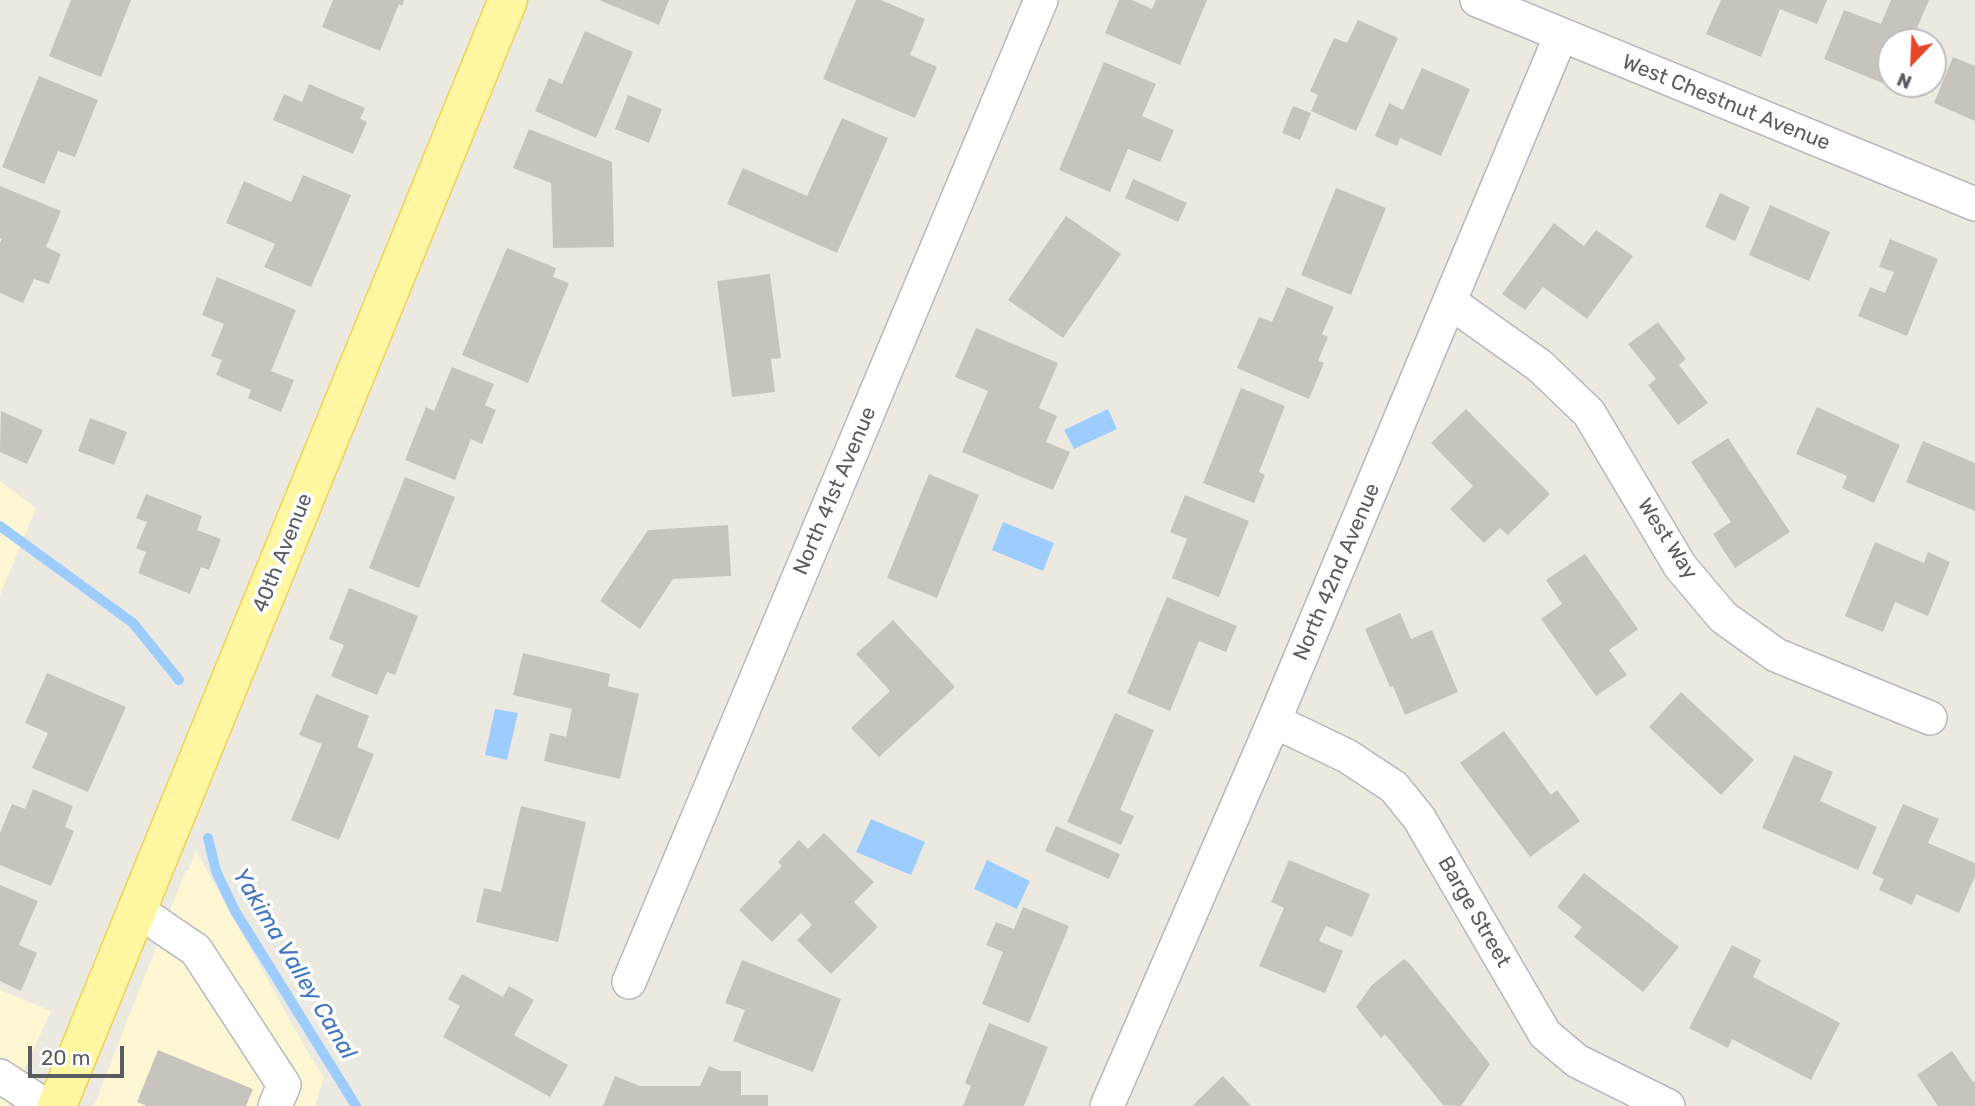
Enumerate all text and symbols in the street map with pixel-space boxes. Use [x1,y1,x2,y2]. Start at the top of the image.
north arrow [1877,28,1947,98]
street label: West Chestnut Avenue [1618,50,1834,156]
text: N [1894,68,1915,94]
street label: North 41st Avenue [788,403,882,579]
street label: North 42nd Avenue [1288,480,1386,664]
street label: 40th Avenue [248,490,318,616]
street label: West Way [1632,494,1702,584]
street label: Barge Street [1432,852,1516,972]
water label: Yakima Valley Canal [226,864,362,1064]
scale bar [32,1032,128,1076]
text: 20 m [41,1045,90,1070]

